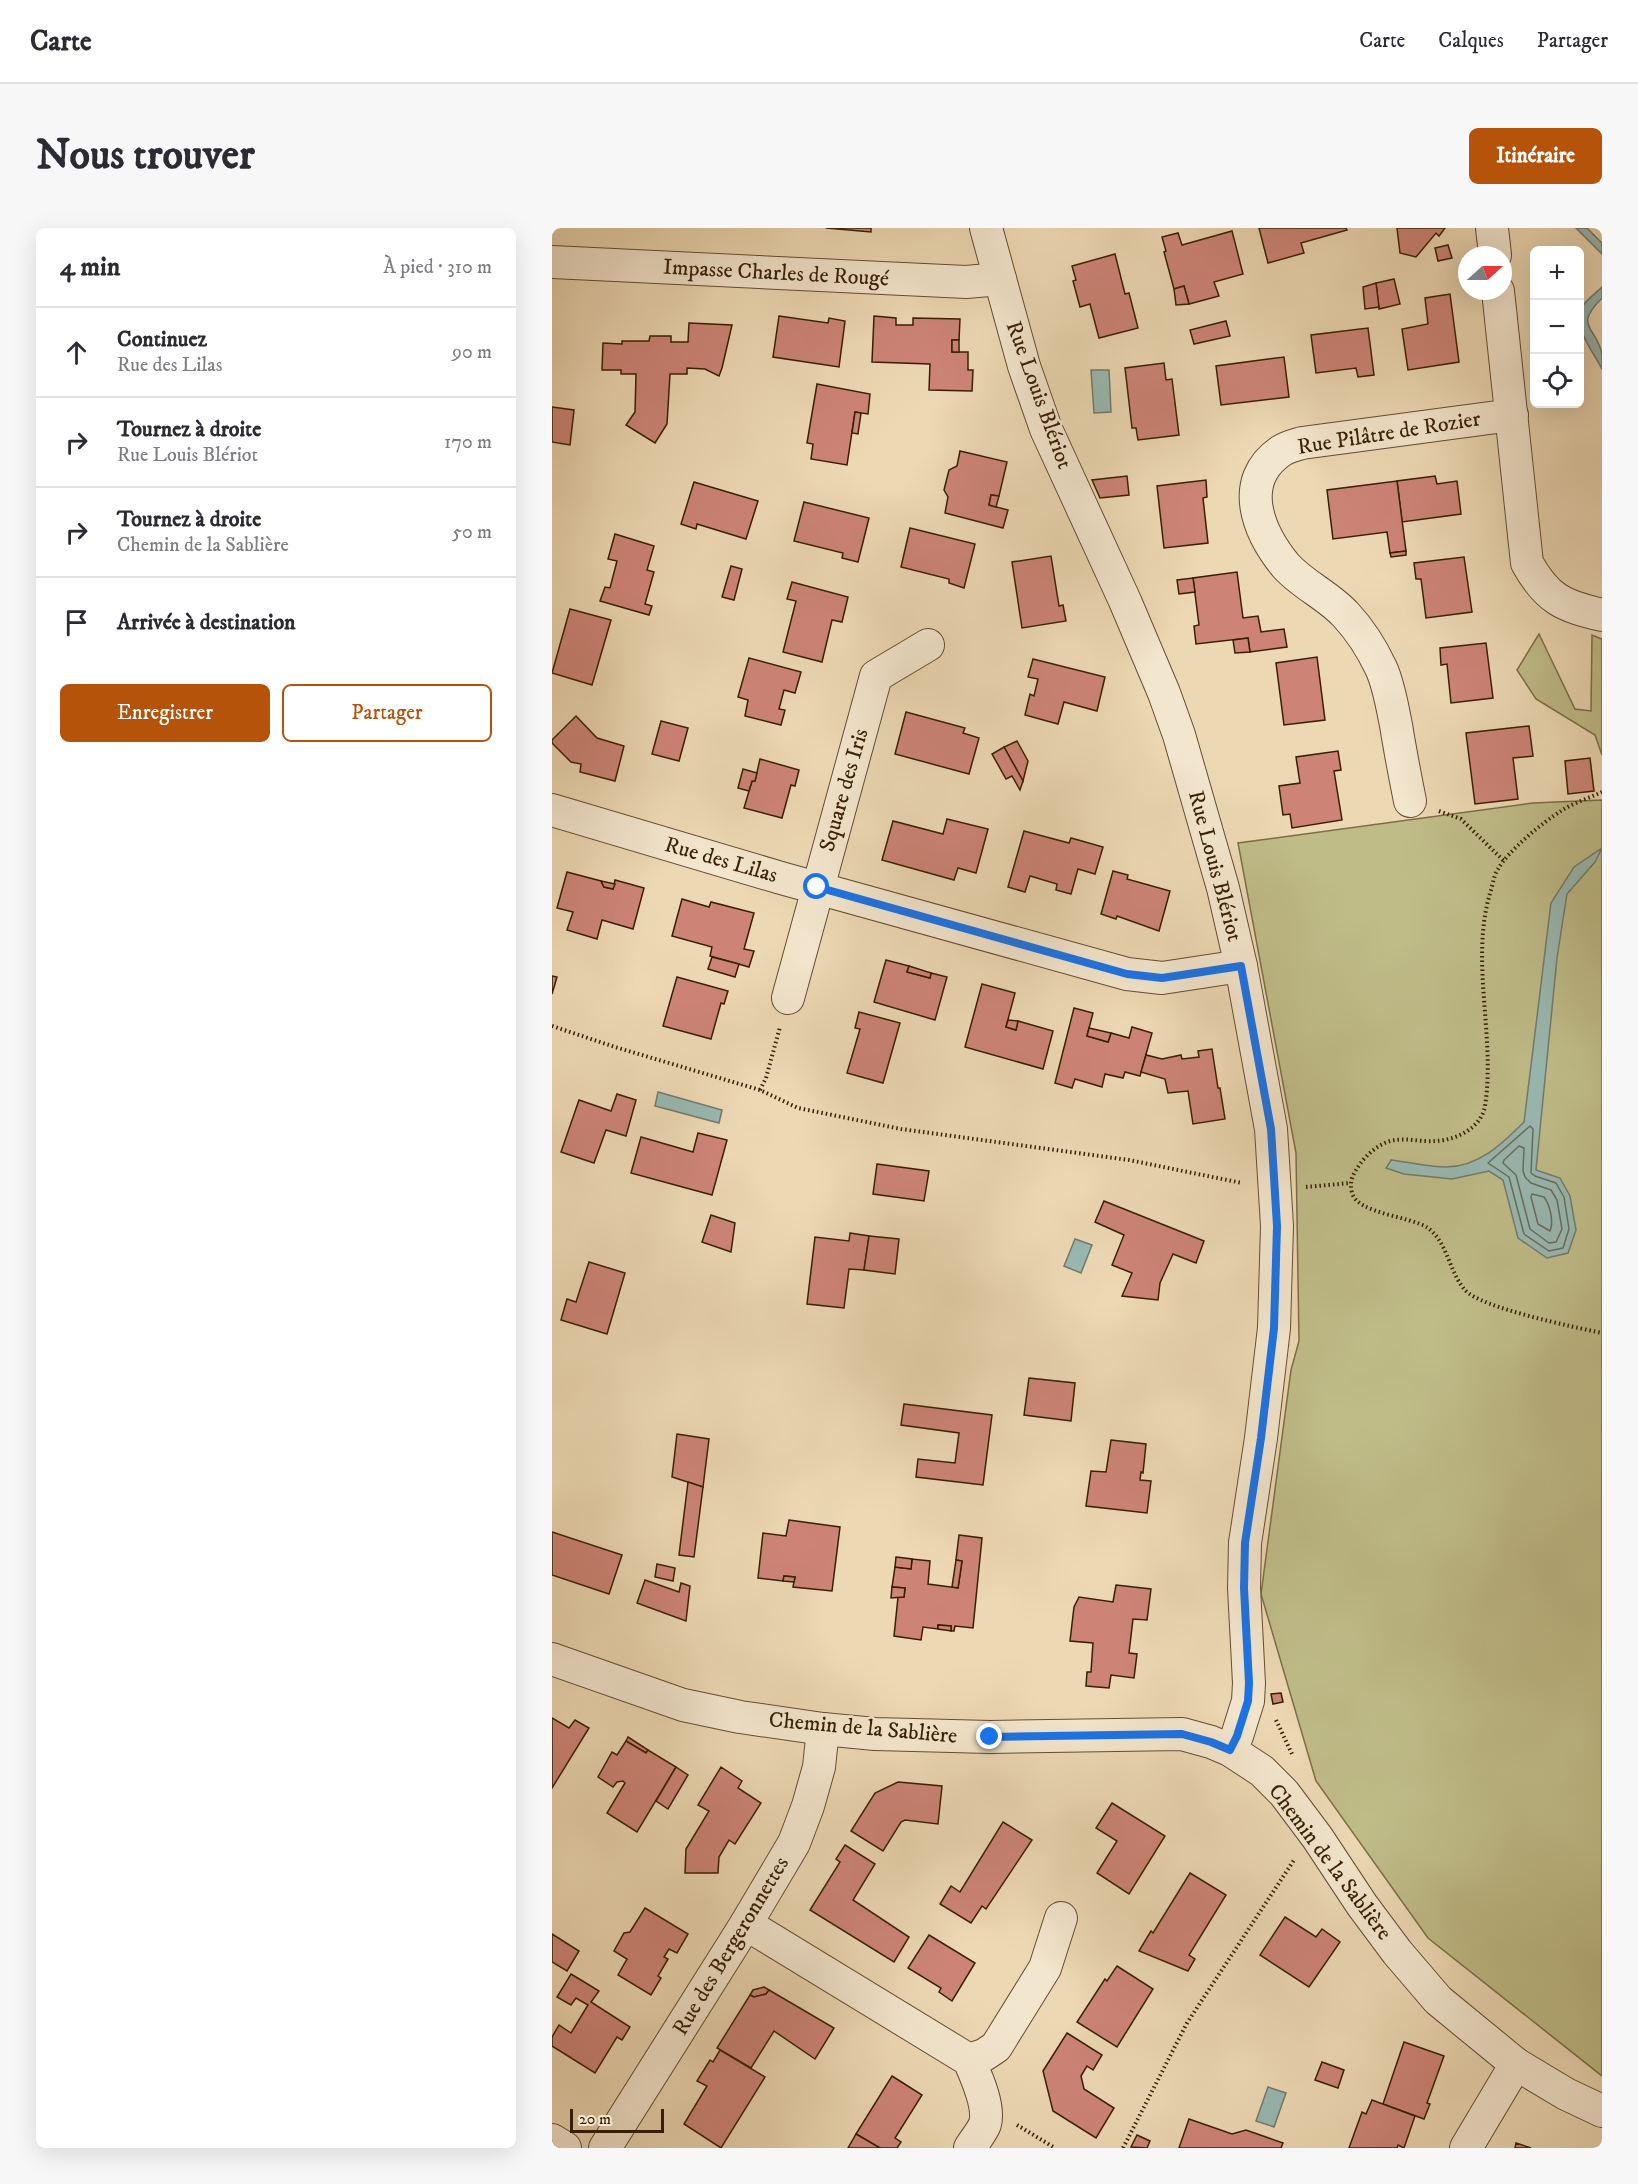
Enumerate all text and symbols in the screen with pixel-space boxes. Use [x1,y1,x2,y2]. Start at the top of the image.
text: Carte [30,24,92,59]
text: Carte [1359,28,1405,54]
text: Calques [1438,28,1504,54]
text: Partager [1537,28,1608,54]
button: Itinéraire [1469,128,1602,184]
text: Nous trouver [36,130,255,182]
north arrow [1458,246,1512,300]
map controls [1530,246,1584,408]
button: + [1530,246,1584,300]
text: 4 min [60,251,120,284]
street label: Impasse Charles de Rougé [662,254,890,292]
text: À pied · 310 m [383,255,492,280]
button: − [1530,300,1584,354]
street label: Rue Louis Blériot [1000,318,1078,472]
text: Continuez [117,326,207,353]
icon: ahead [60,336,93,369]
text: 90 m [452,340,492,365]
text: Rue des Lilas [117,353,223,378]
button: locate [1530,354,1584,408]
street label: Rue Pilâtre de Rozier [1295,405,1483,461]
text: Tournez à droite [117,416,261,443]
icon: right [60,426,93,459]
text: 170 m [444,430,492,455]
text: Rue Louis Blériot [117,443,258,468]
text: Tournez à droite [117,506,261,533]
icon: right [60,516,93,549]
text: 50 m [452,520,492,545]
text: Chemin de la Sablière [117,533,289,558]
icon: arrive [60,606,93,639]
text: Arrivée à destination [117,609,296,636]
button: Enregistrer [60,684,270,742]
button: Partager [282,684,492,742]
street label: Square des Iris [814,725,874,855]
street label: Rue Louis Blériot [1182,788,1248,944]
street label: Rue des Lilas [661,831,781,889]
route start [803,873,829,899]
street label: Chemin de la Sablière [768,1706,958,1750]
route end [976,1723,1002,1749]
street label: Chemin de la Sablière [1262,1778,1398,1946]
street label: Rue des Bergeronnettes [667,1852,795,2040]
scale bar [570,2106,664,2134]
text: 20 m [579,2109,611,2129]

